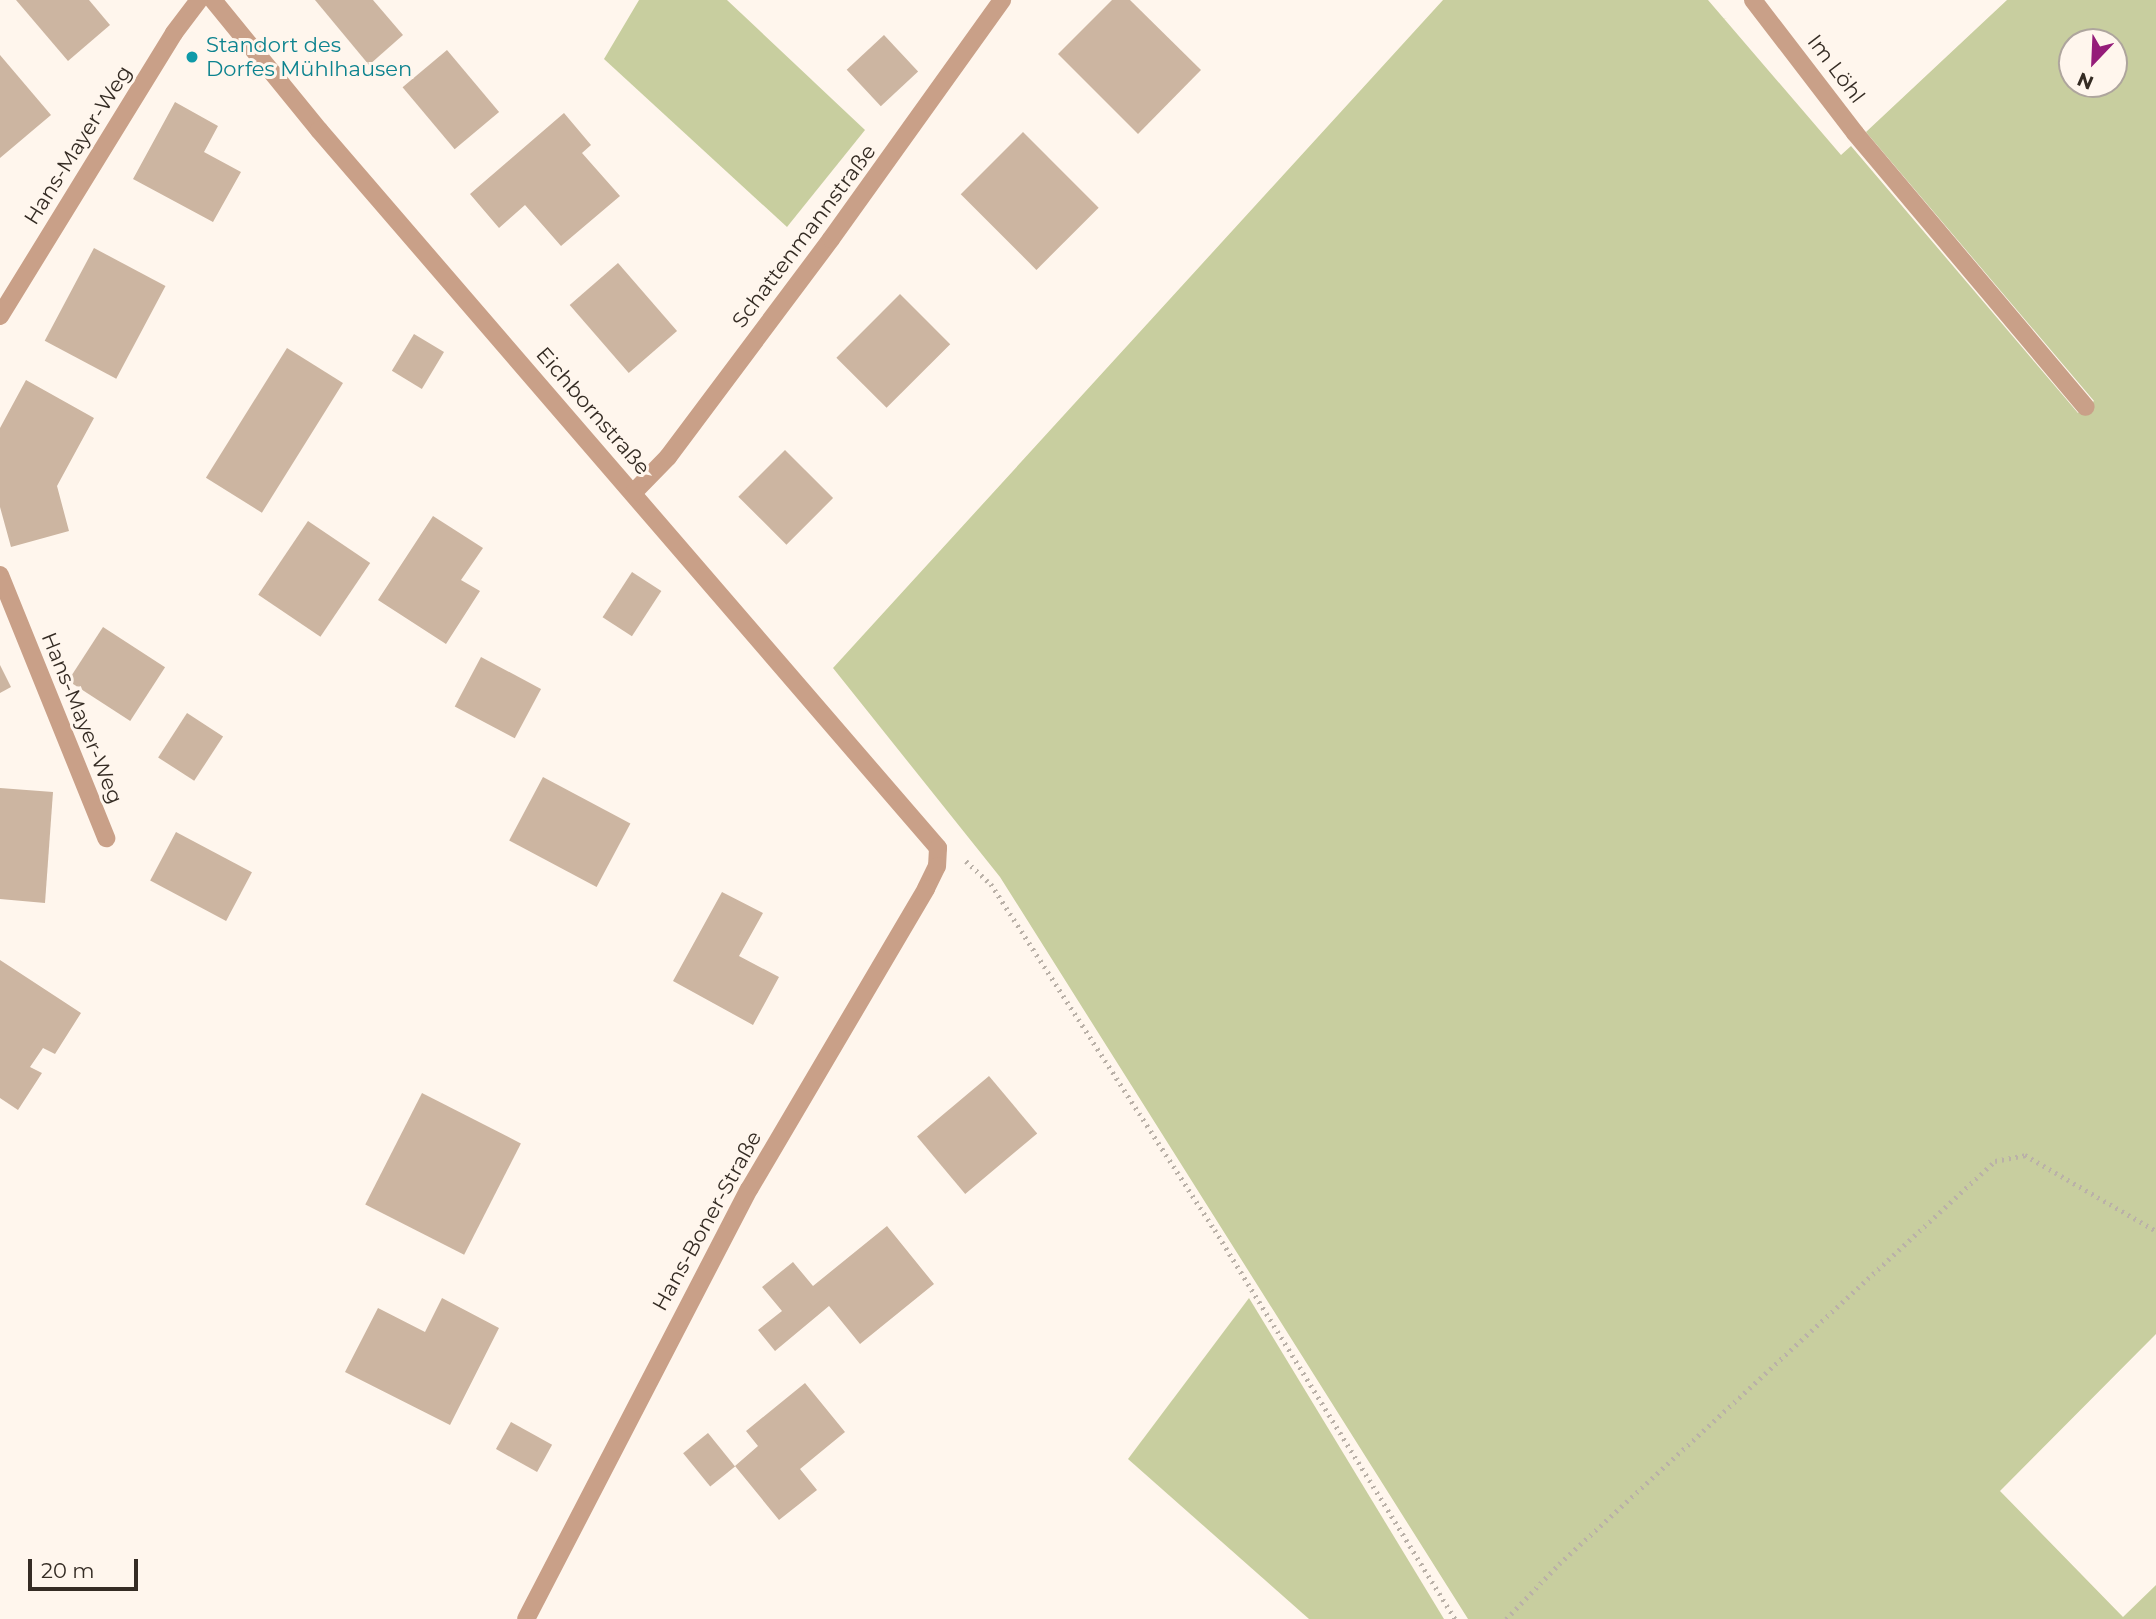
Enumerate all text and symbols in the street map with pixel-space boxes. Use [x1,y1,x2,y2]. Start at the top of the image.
north arrow [2058,28,2128,98]
street label: Im Löhl [1802,30,1870,108]
place label: Standort des Dorfes Mühlhausen [206,32,412,82]
marker: Standort des Dorfes Mühlhausen [184,49,200,65]
street label: Hans-Mayer-Weg [19,61,137,229]
text: N [2074,67,2097,95]
street label: Schattenmannstraße [727,139,881,333]
street label: Eichbornstraße [531,342,655,480]
street label: Hans-Mayer-Weg [36,629,128,807]
street label: Hans-Boner-Straße [647,1127,767,1315]
scale bar [32,1546,142,1590]
text: 20 m [41,1558,95,1583]

